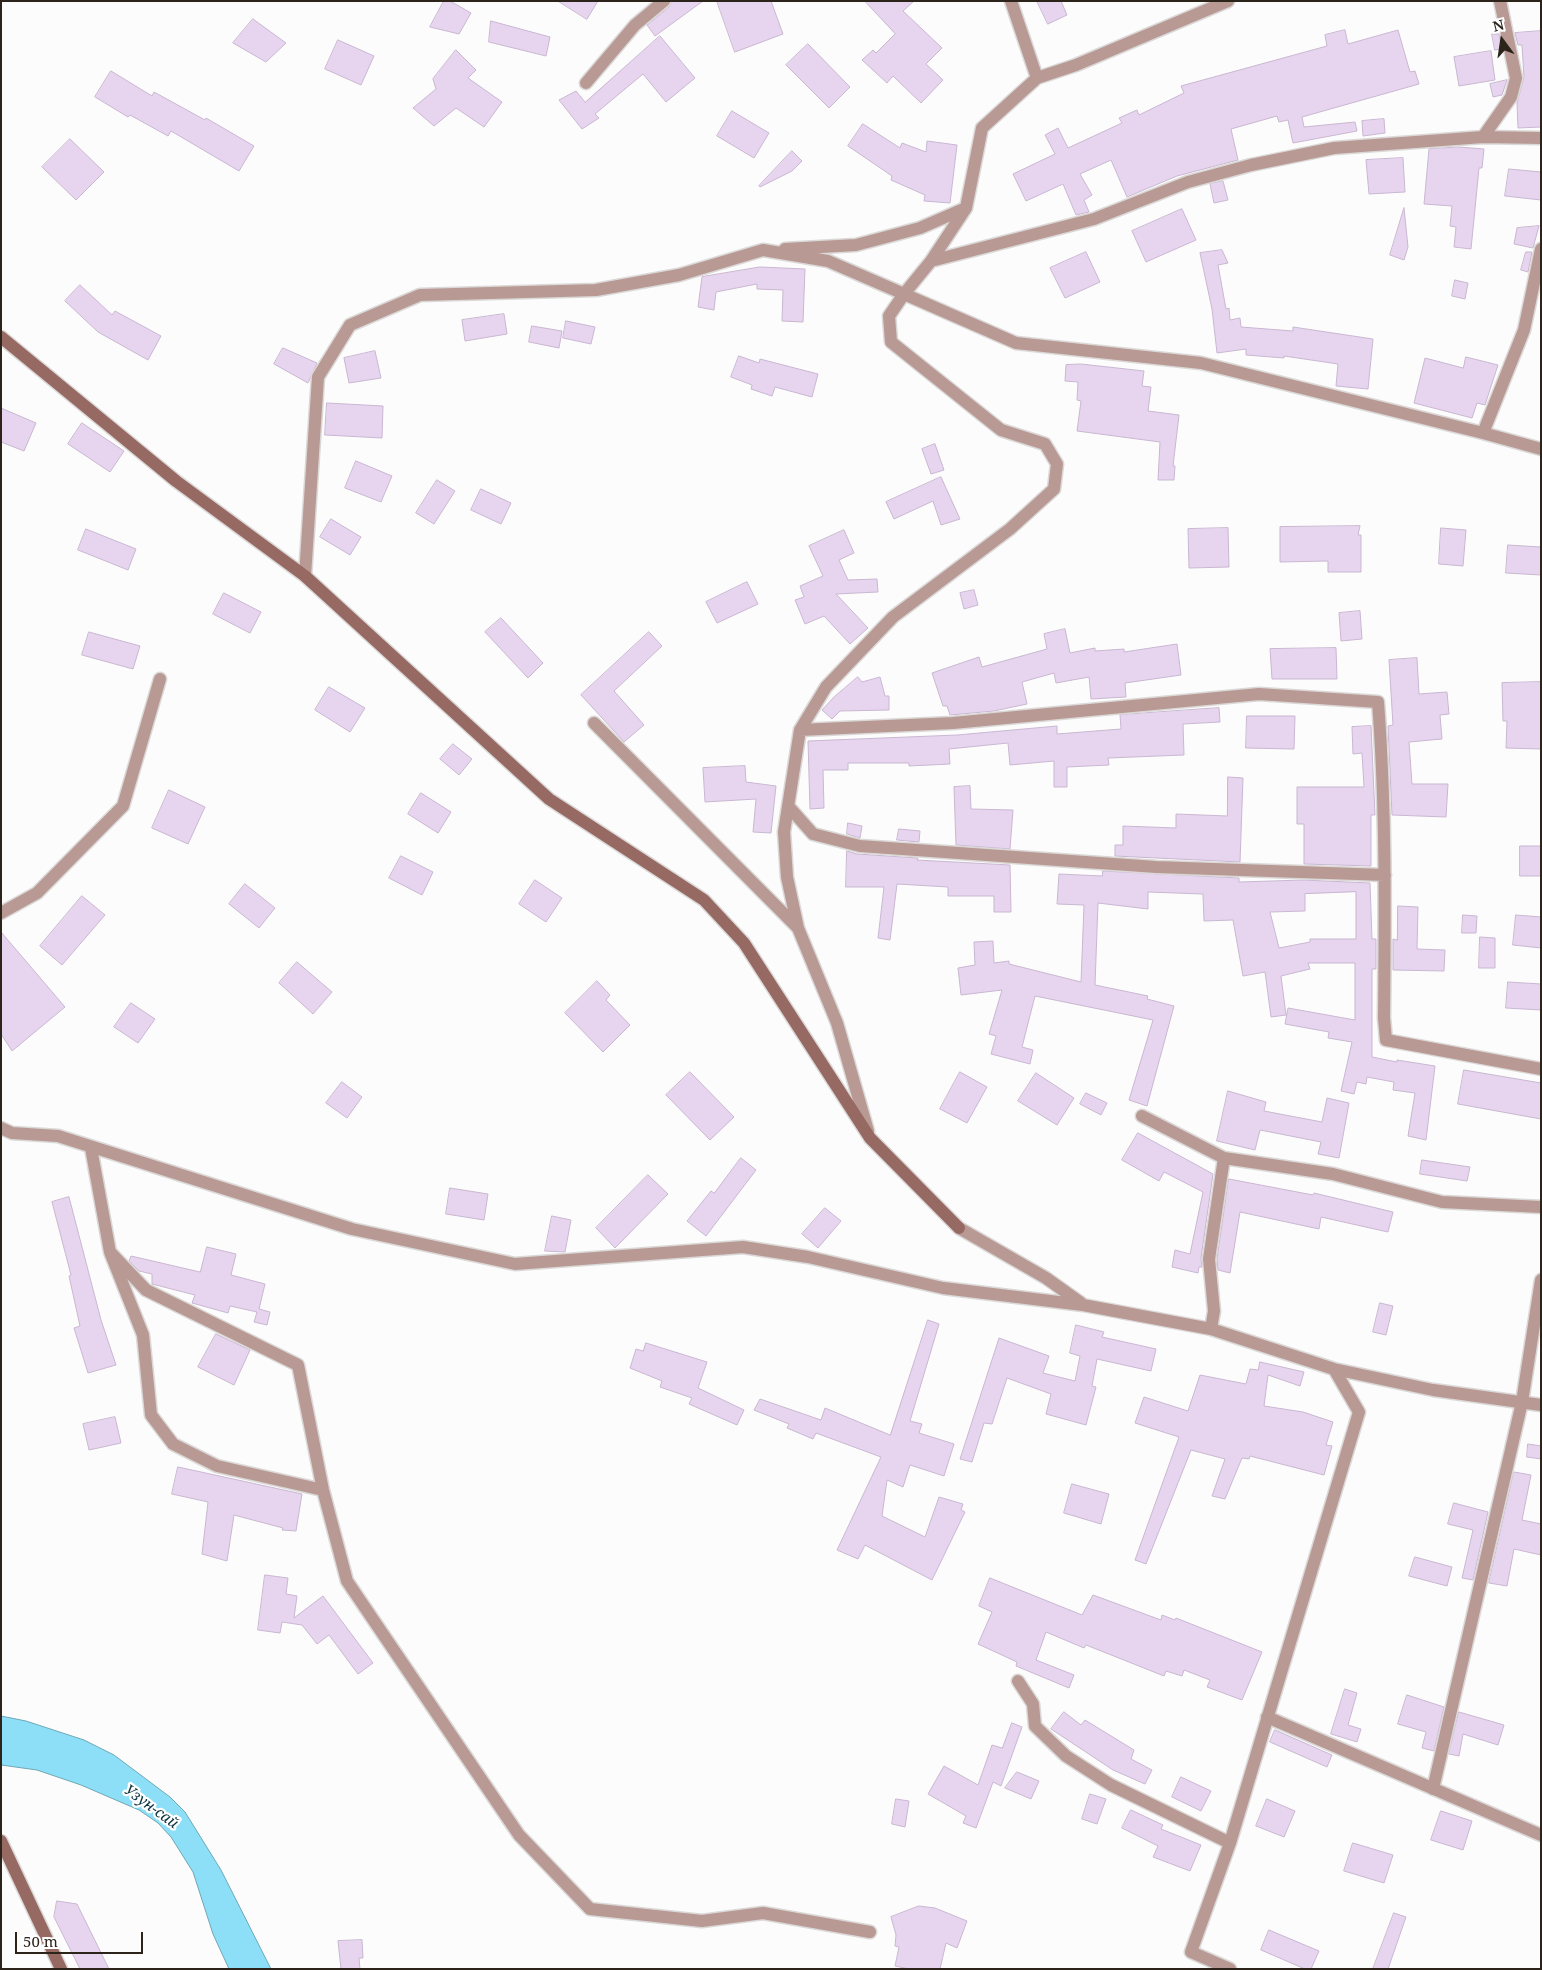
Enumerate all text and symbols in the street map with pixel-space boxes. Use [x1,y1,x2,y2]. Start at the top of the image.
text: N [1491,14,1506,36]
north arrow [1477,15,1527,65]
water label: Узун-сай [120,1781,182,1833]
scale bar [18,1922,145,1954]
text: 50 m [23,1931,58,1951]

